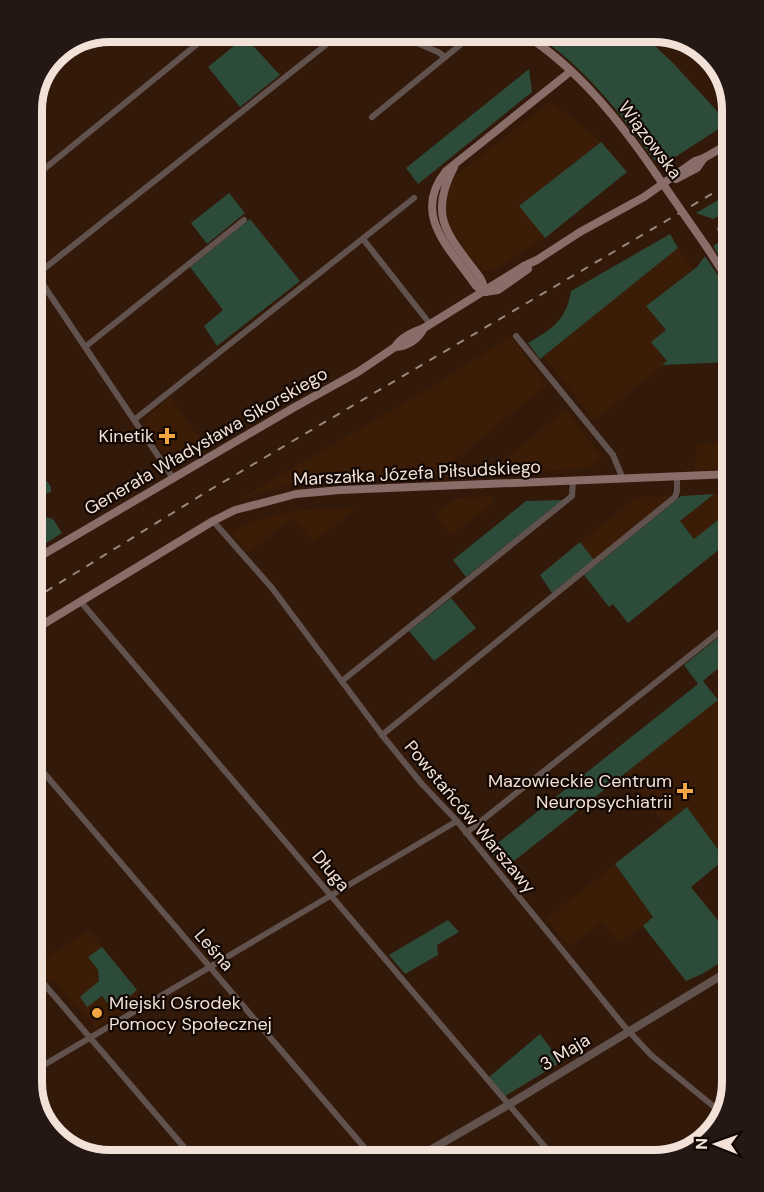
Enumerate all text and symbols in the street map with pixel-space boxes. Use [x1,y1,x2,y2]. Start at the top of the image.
street label: Wiązowska [613,96,687,184]
street label: Generała Władysława Sikorskiego [80,361,332,521]
place label: Kinetik [98,424,154,448]
marker: Kinetik [158,427,176,445]
street label: Marszałka Józefa Piłsudskiego [292,455,542,491]
street label: Powstańców Warszawy [399,736,541,898]
place label: Mazowieckie Centrum Neuropsychiatrii [488,769,672,814]
marker: Mazowieckie Centrum Neuropsychiatrii [676,782,694,800]
street label: Długa [307,845,355,897]
street label: Leśna [189,924,239,976]
place label: Miejski Ośrodek Pomocy Społecznej [109,991,272,1036]
marker: Miejski Ośrodek Pomocy Społecznej [90,1006,104,1020]
street label: 3 Maja [535,1028,595,1076]
north arrow [686,1114,746,1174]
text: N [691,1138,712,1150]

